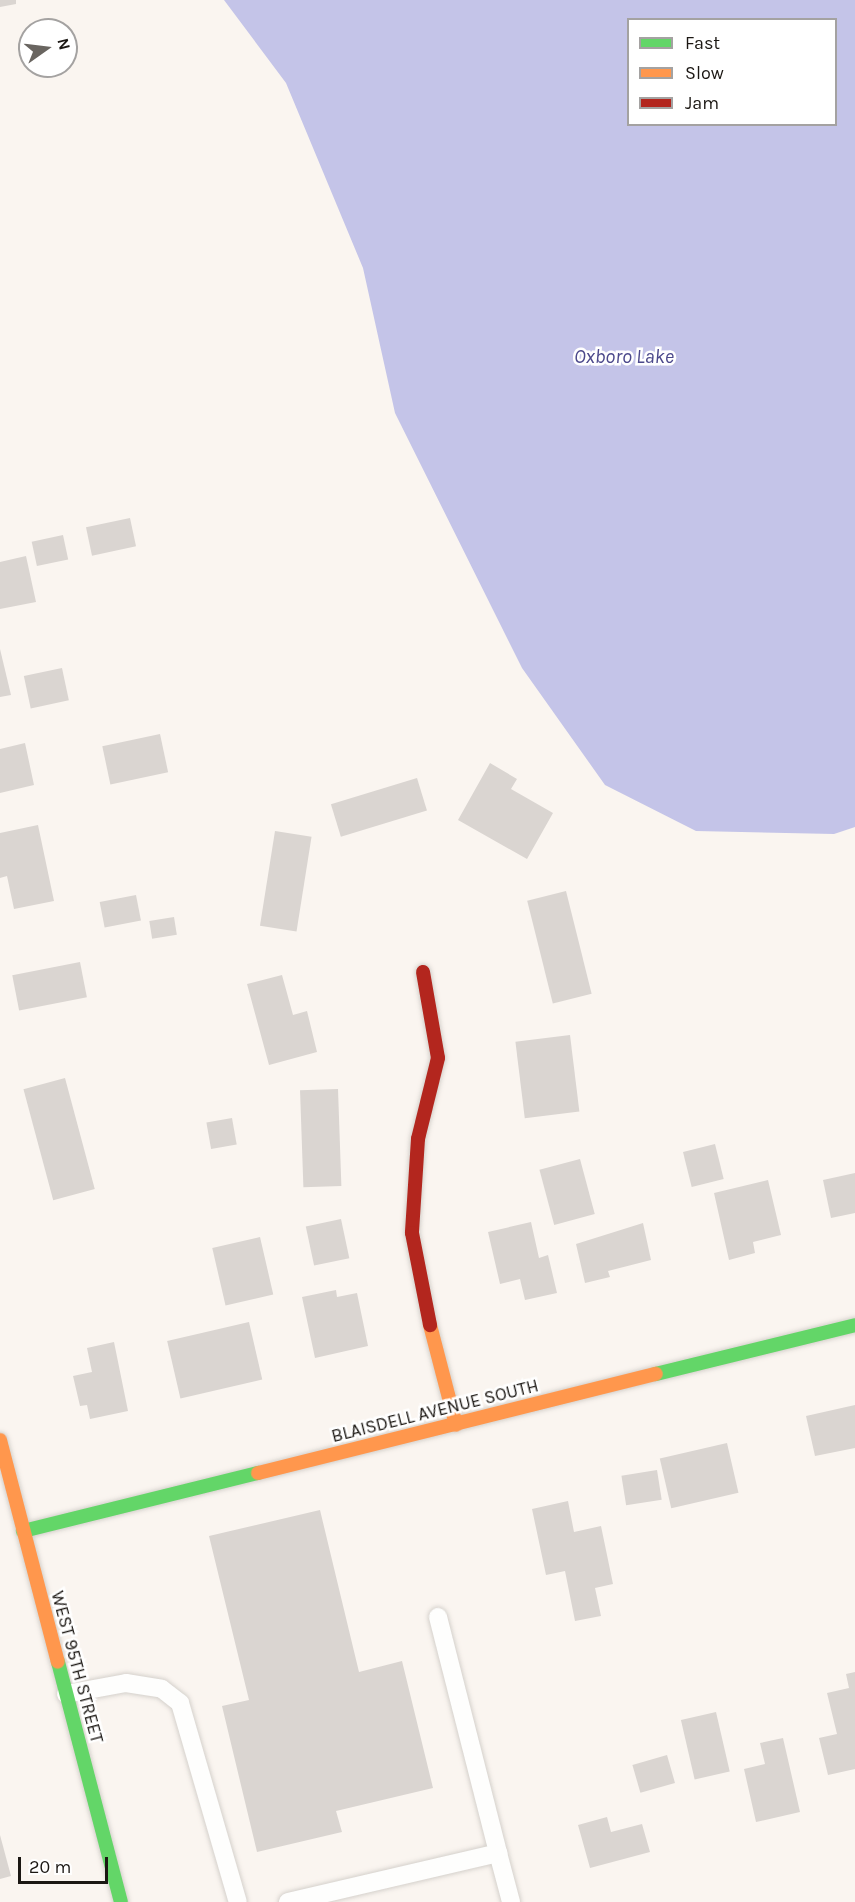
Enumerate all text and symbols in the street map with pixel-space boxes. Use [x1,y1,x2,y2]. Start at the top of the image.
north arrow [18,18,78,78]
legend [627,18,837,126]
text: Fast [685,32,720,54]
text: N [53,36,75,52]
text: Slow [685,62,724,84]
text: Jam [685,92,719,114]
water label: Oxboro Lake [574,344,674,368]
street label: BLAISDELL AVENUE SOUTH [329,1375,541,1447]
street label: WEST 95TH STREET [46,1589,108,1745]
scale bar [21,1845,111,1883]
text: 20 m [29,1856,71,1878]

